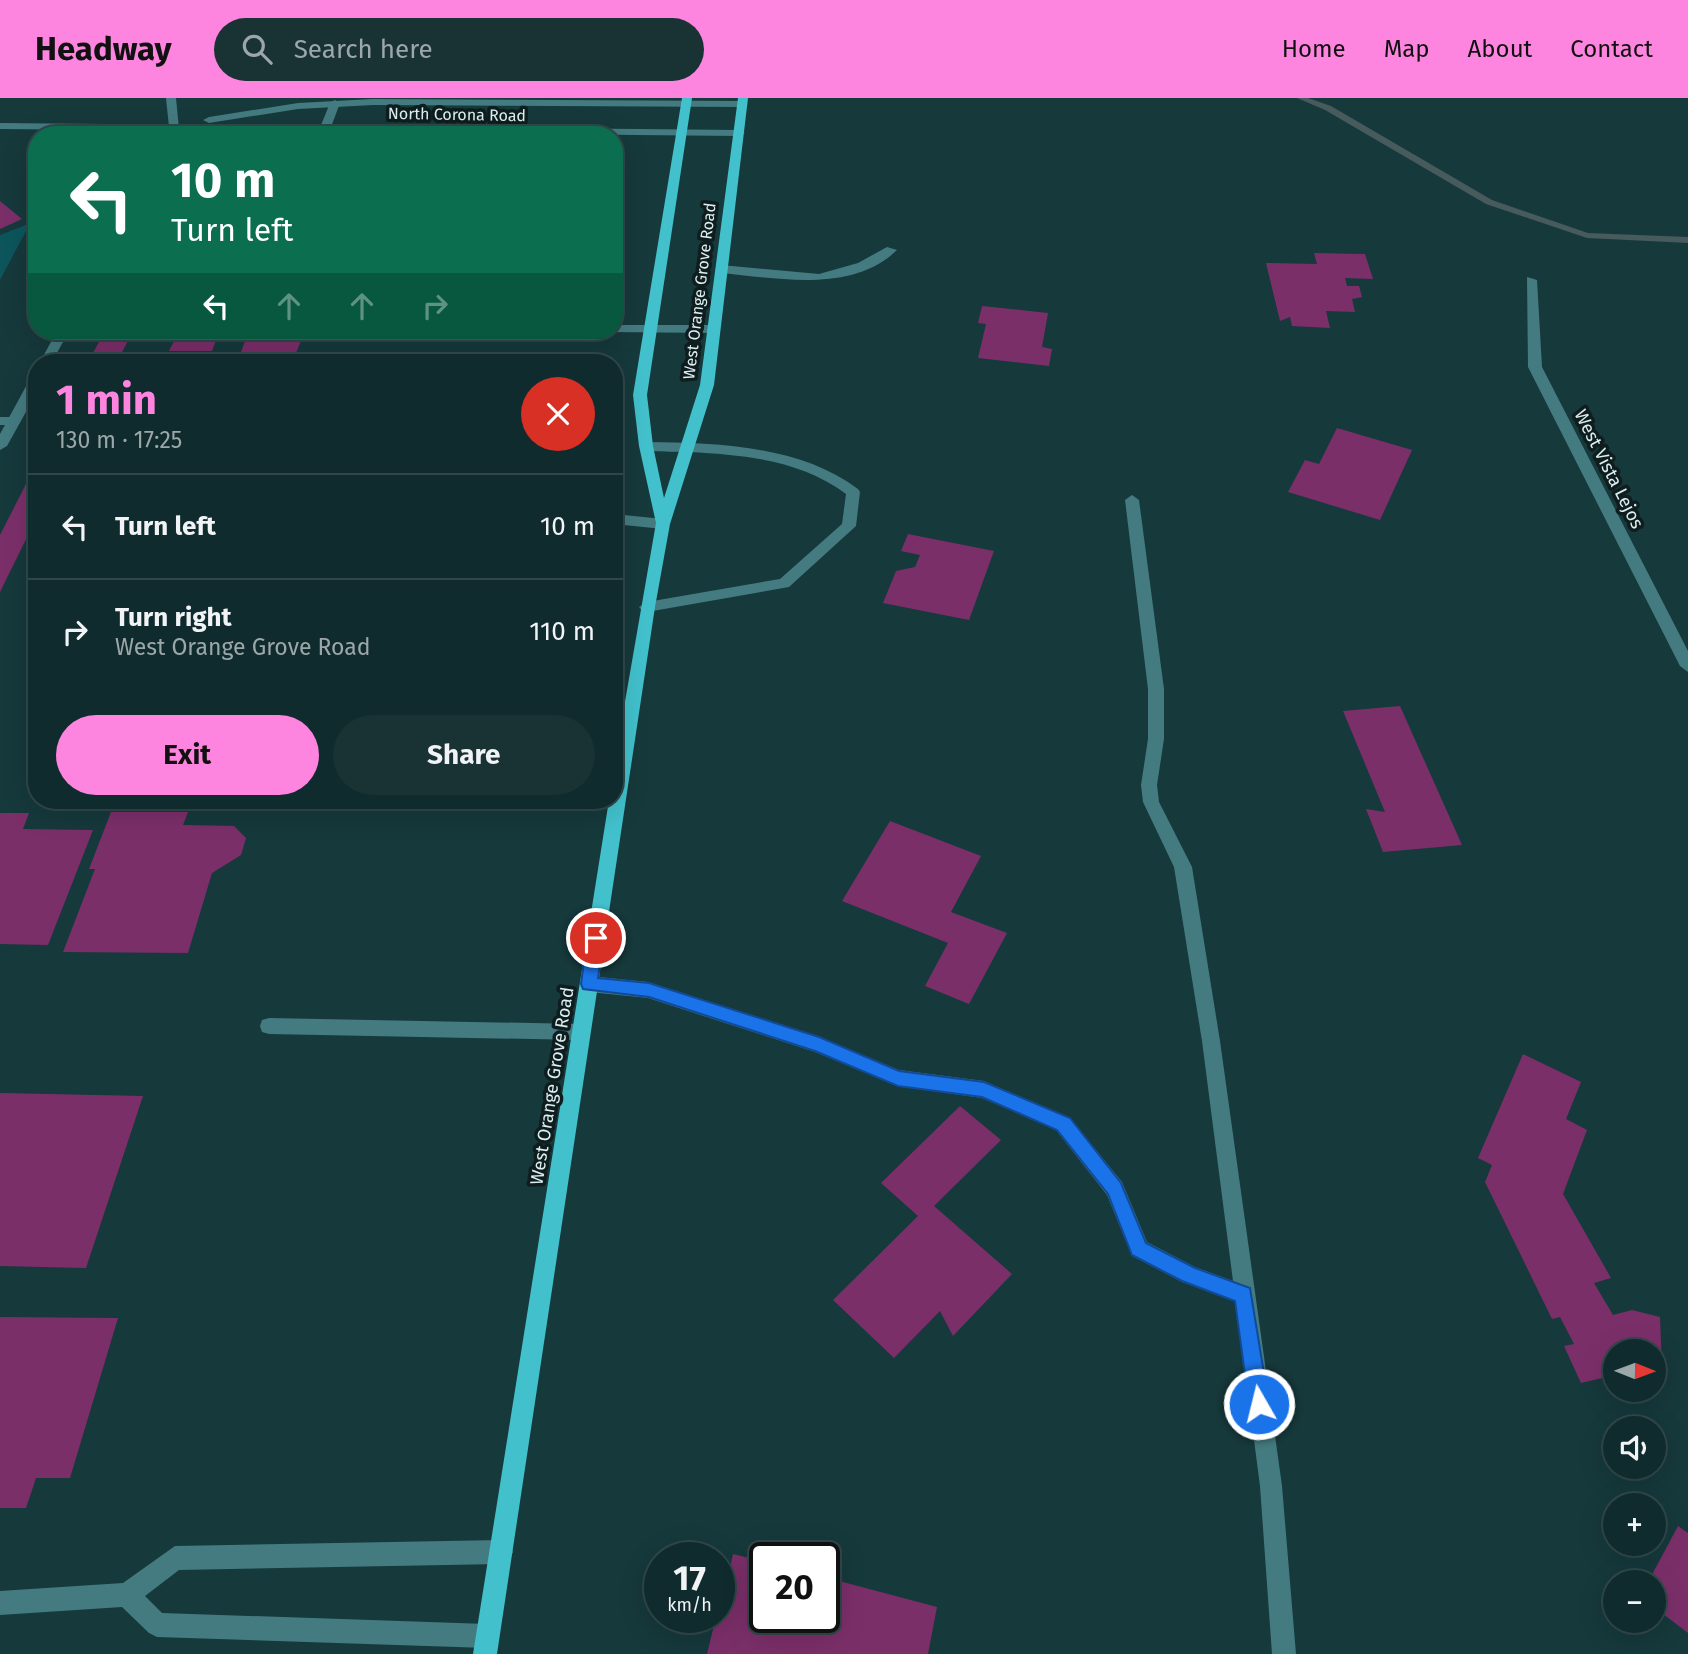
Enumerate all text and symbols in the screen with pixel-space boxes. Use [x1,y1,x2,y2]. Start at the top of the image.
search box [214,18,704,81]
text: Headway [35,29,172,69]
icon: search [238,30,276,68]
text: Search here [294,34,433,65]
text: Home [1282,35,1346,63]
text: Map [1384,35,1430,63]
text: About [1468,35,1532,63]
text: Contact [1570,35,1653,63]
street label: North Corona Road [388,104,526,125]
text: 10 m [171,151,275,210]
icon: left [56,154,147,245]
street label: West Orange Grove Road [679,202,720,380]
text: Turn left [171,211,293,249]
icon: left [197,287,235,325]
icon: ahead [270,287,308,325]
icon: ahead [343,287,381,325]
icon: right [416,287,454,325]
text: 1 min [56,375,157,425]
button: close [521,377,595,451]
street label: West Vista Lejos [1569,406,1649,532]
text: 130 m · 17:25 [56,426,182,454]
icon: left [56,508,94,546]
text: Turn left [115,511,216,542]
text: 10 m [540,511,595,542]
text: Turn right [115,602,232,633]
icon: right [56,613,94,651]
text: 110 m [529,616,595,647]
text: West Orange Grove Road [115,633,371,661]
button: Exit [56,715,319,795]
button: Share [333,715,595,795]
pin [566,908,626,968]
icon: arrive [577,919,615,957]
street label: West Orange Grove Road [525,986,579,1186]
north arrow [1603,1339,1666,1402]
map controls [1603,1339,1666,1633]
position arrow [1222,1367,1296,1441]
button: sound [1603,1416,1666,1479]
button: + [1603,1493,1666,1556]
speed limit sign: 20 [749,1542,840,1633]
text: 17 [673,1557,706,1599]
button: − [1603,1570,1666,1633]
text: km/h [667,1594,712,1616]

